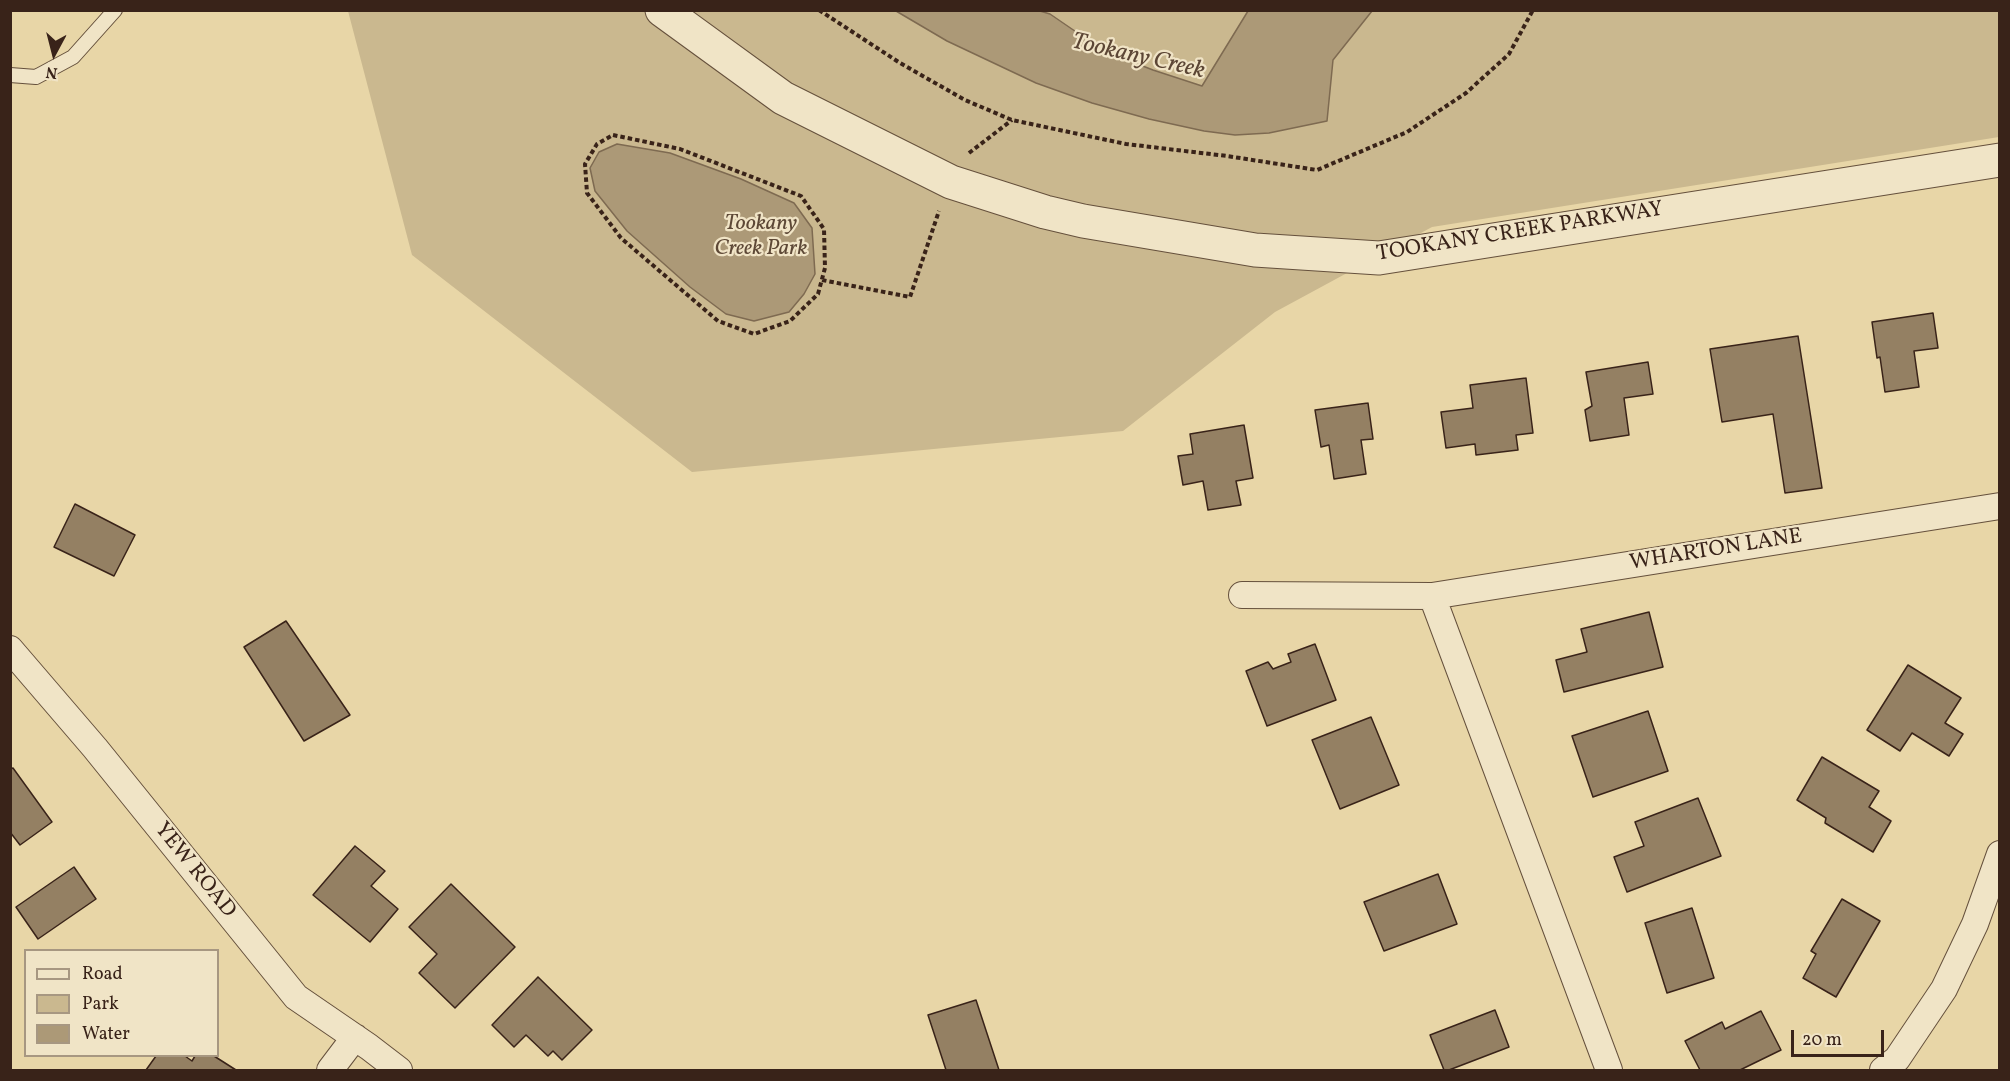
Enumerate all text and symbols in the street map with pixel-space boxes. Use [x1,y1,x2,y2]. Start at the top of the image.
north arrow [24,24,84,84]
water label: Tookany Creek [1069,29,1207,87]
text: N [45,60,59,83]
street label: TOOKANY CREEK PARKWAY [1375,197,1665,269]
park label: Tookany Creek Park [714,212,808,264]
street label: WHARTON LANE [1628,524,1804,578]
street label: YEW ROAD [148,818,240,924]
legend [24,949,219,1057]
text: Road [82,962,123,987]
text: Park [82,992,119,1017]
scale bar [1794,1018,1887,1056]
text: Water [82,1022,130,1047]
text: 20 m [1802,1028,1842,1053]

